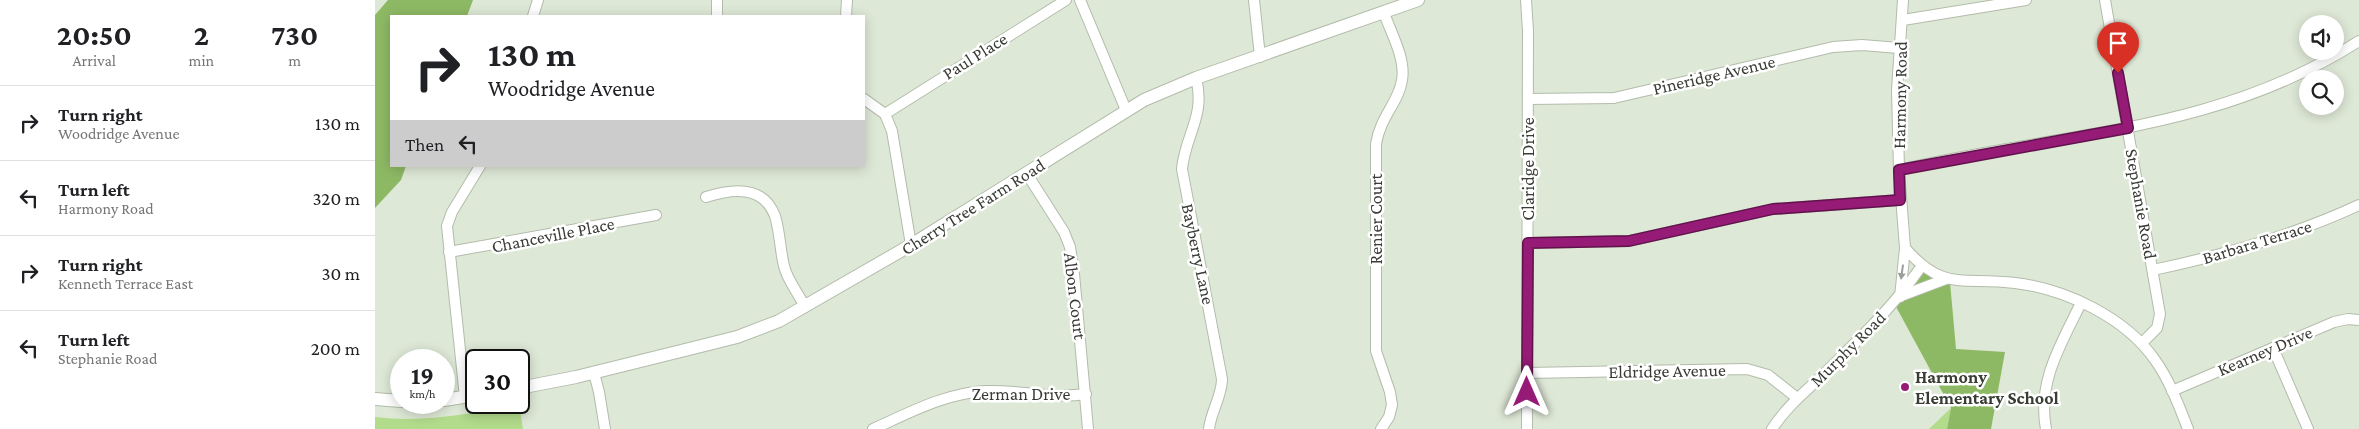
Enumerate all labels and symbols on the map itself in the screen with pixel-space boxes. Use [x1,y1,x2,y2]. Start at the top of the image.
pin [2097,22,2139,73]
street label: Paul Place [939,28,1011,84]
street label: Harmony Road [1889,40,1911,149]
street label: Pineridge Avenue [1651,51,1777,99]
street label: Claridge Drive [1518,117,1538,221]
street label: Stephanie Road [2121,147,2161,261]
street label: Cherry Tree Farm Road [898,154,1049,259]
street label: Renier Court [1366,172,1386,265]
street label: Bayberry Lane [1178,202,1218,306]
street label: Chanceville Place [490,213,616,257]
street label: Barbara Terrace [2200,216,2314,268]
street label: Albon Court [1060,251,1090,342]
one-way arrow [1897,264,1905,280]
street label: Murphy Road [1806,307,1890,391]
street label: Kearney Drive [2215,322,2316,380]
speed limit sign: 30 [465,349,530,414]
street label: Eldridge Avenue [1608,360,1726,382]
position arrow [1500,365,1552,417]
place label: Harmony Elementary School [1915,367,2059,408]
marker: Harmony Elementary School [1899,381,1911,393]
street label: Zerman Drive [972,384,1070,404]

